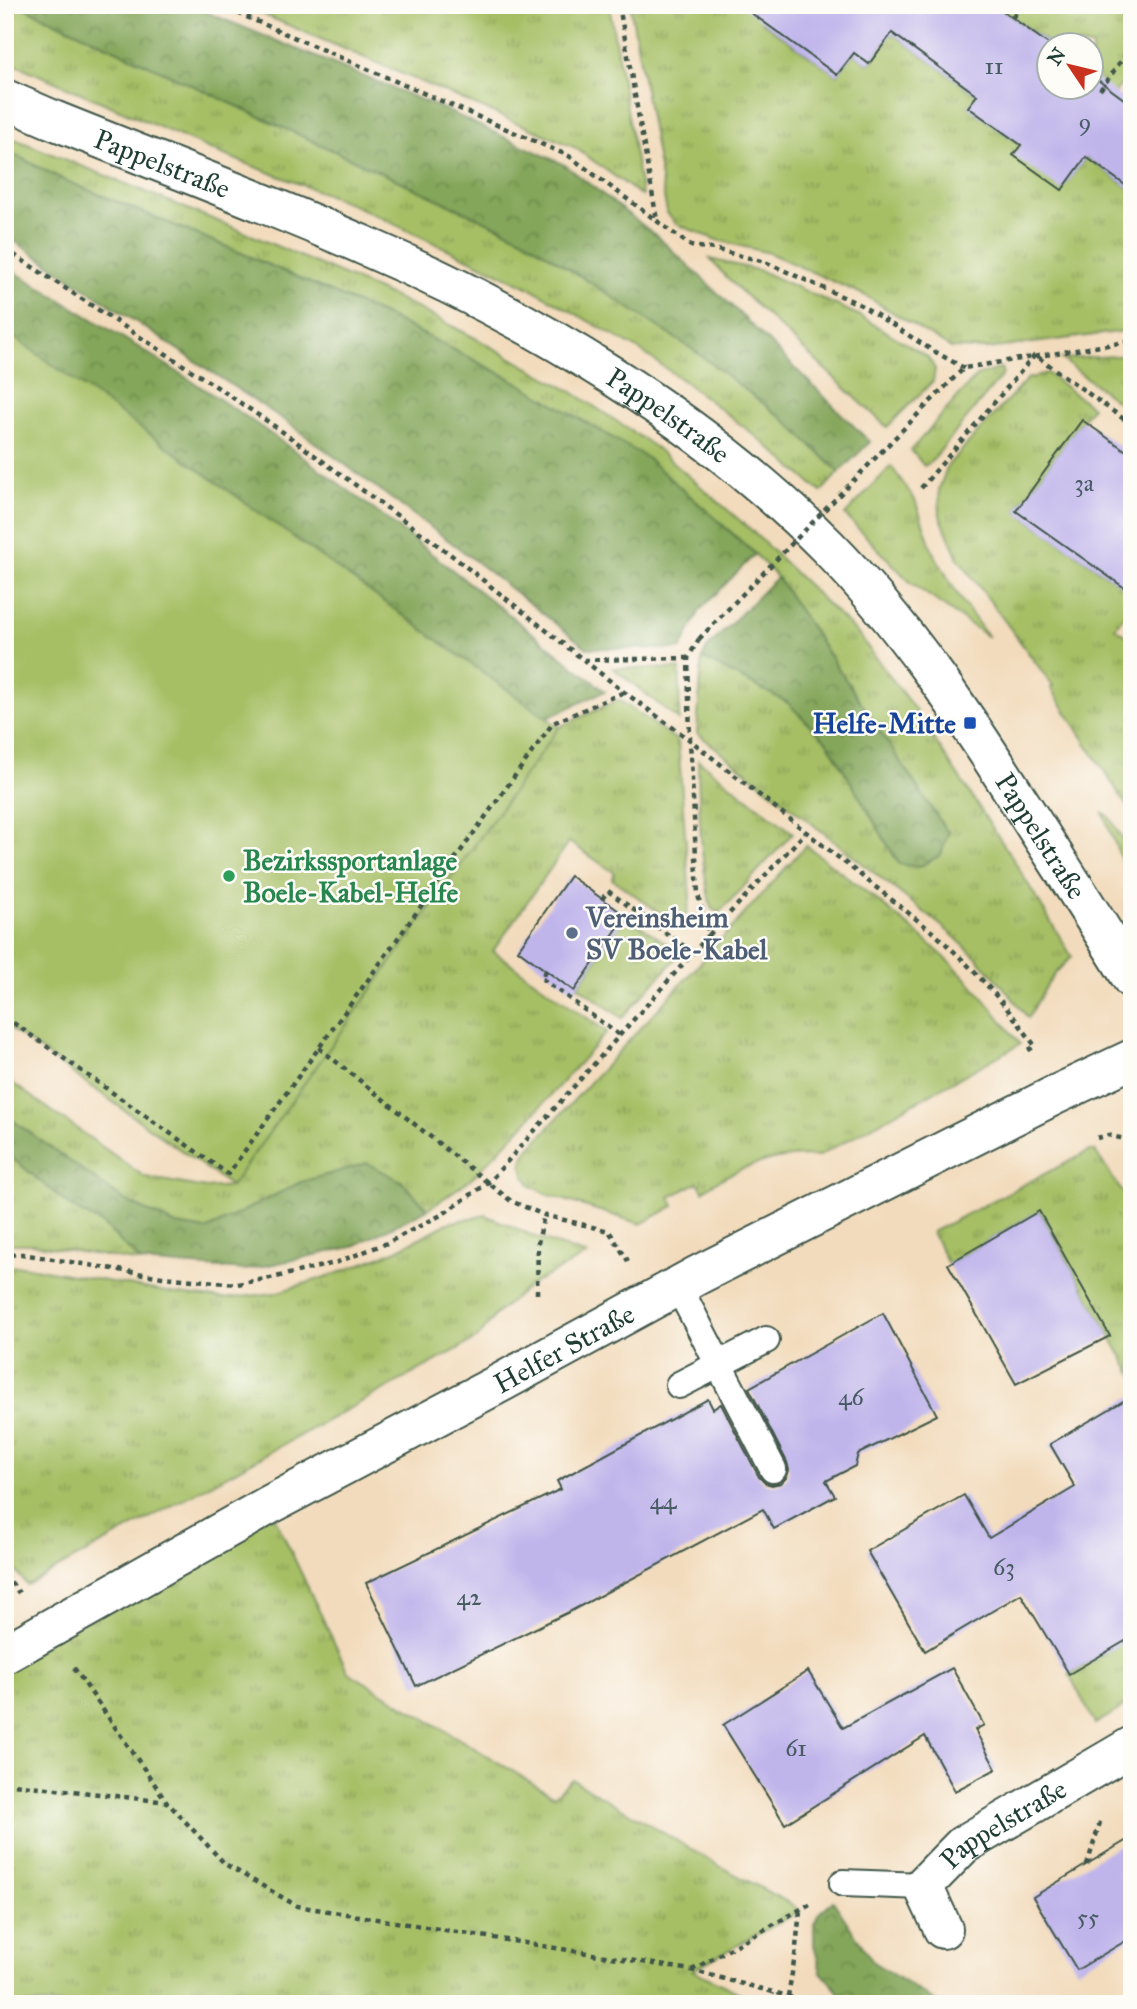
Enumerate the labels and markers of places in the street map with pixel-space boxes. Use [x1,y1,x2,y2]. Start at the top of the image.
place label: Helfe-Mitte [813,706,956,741]
marker: Helfe-Mitte [962,715,978,731]
place label: Bezirkssportanlage Boele-Kabel-Helfe [243,843,459,910]
marker: Bezirkssportanlage Boele-Kabel-Helfe [221,868,237,884]
place label: Vereinsheim SV Boele-Kabel [585,900,768,967]
marker: Vereinsheim SV Boele-Kabel [564,925,580,941]

